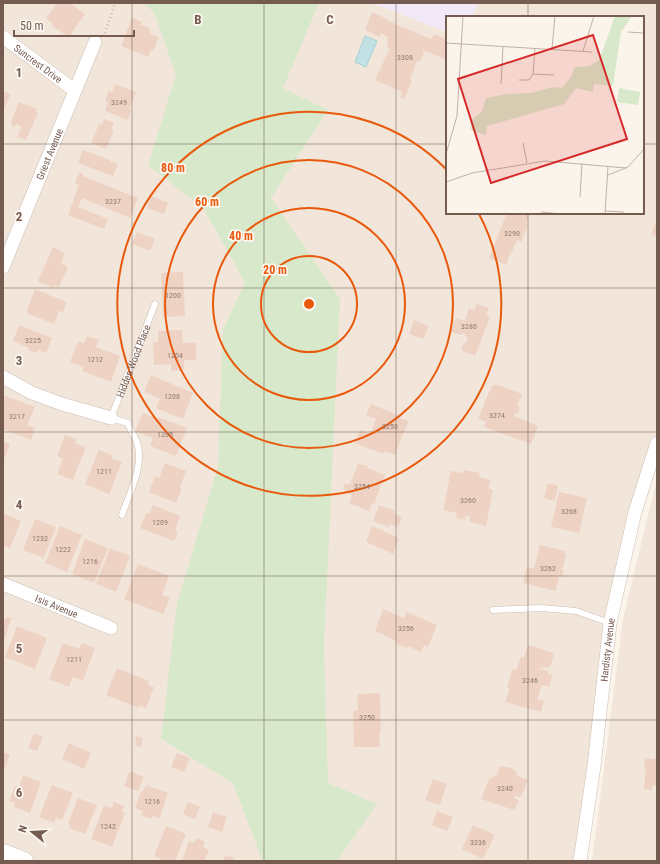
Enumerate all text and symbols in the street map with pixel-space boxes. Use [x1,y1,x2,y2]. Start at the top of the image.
scale bar [14,12,134,38]
text: B [194,12,202,27]
text: C [326,12,334,27]
inset map [446,16,644,214]
text: 50 m [20,19,44,33]
street label: Suncrest Drive [12,42,64,85]
house number: 3308 [397,53,413,62]
text: 1 [16,65,22,80]
house number: 3249 [111,98,127,107]
street label: Griest Avenue [34,127,65,182]
text: 80 m [161,161,185,175]
text: 60 m [195,195,219,209]
house number: 3237 [105,197,121,206]
text: 2 [16,209,23,224]
text: 40 m [229,229,253,243]
house number: 3290 [504,229,520,238]
text: 20 m [263,263,287,277]
house number: 1200 [165,291,181,300]
centre of rings [302,297,316,311]
house number: 3280 [461,322,477,331]
street label: Hidden Wood Place [115,323,153,399]
house number: 3225 [25,336,41,345]
house number: 1204 [167,351,183,360]
text: 3 [16,353,22,368]
house number: 1212 [87,355,103,364]
house number: 1208 [164,392,180,401]
house number: 3274 [489,411,505,420]
house number: 3217 [9,412,25,421]
house number: 3258 [382,422,398,431]
house number: 1205 [157,430,173,439]
house number: 1211 [96,467,112,476]
house number: 3254 [354,482,370,491]
house number: 3260 [460,496,476,505]
text: 4 [16,497,23,512]
house number: 3268 [561,507,577,516]
house number: 1209 [152,518,168,527]
house number: 1232 [32,534,48,543]
house number: 1222 [55,545,71,554]
house number: 1216 [82,557,98,566]
house number: 3262 [540,564,556,573]
street label: Isis Avenue [34,593,80,620]
street label: Hardisty Avenue [598,617,617,682]
house number: 3256 [398,624,414,633]
text: 5 [16,641,23,656]
house number: 1211 [66,655,82,664]
house number: 3246 [522,676,538,685]
house number: 3250 [359,713,375,722]
house number: 3240 [497,784,513,793]
text: 6 [16,785,23,800]
house number: 1216 [144,797,160,806]
north arrow [12,812,52,852]
house number: 1242 [100,822,116,831]
text: N [16,824,30,834]
house number: 3236 [470,838,486,847]

